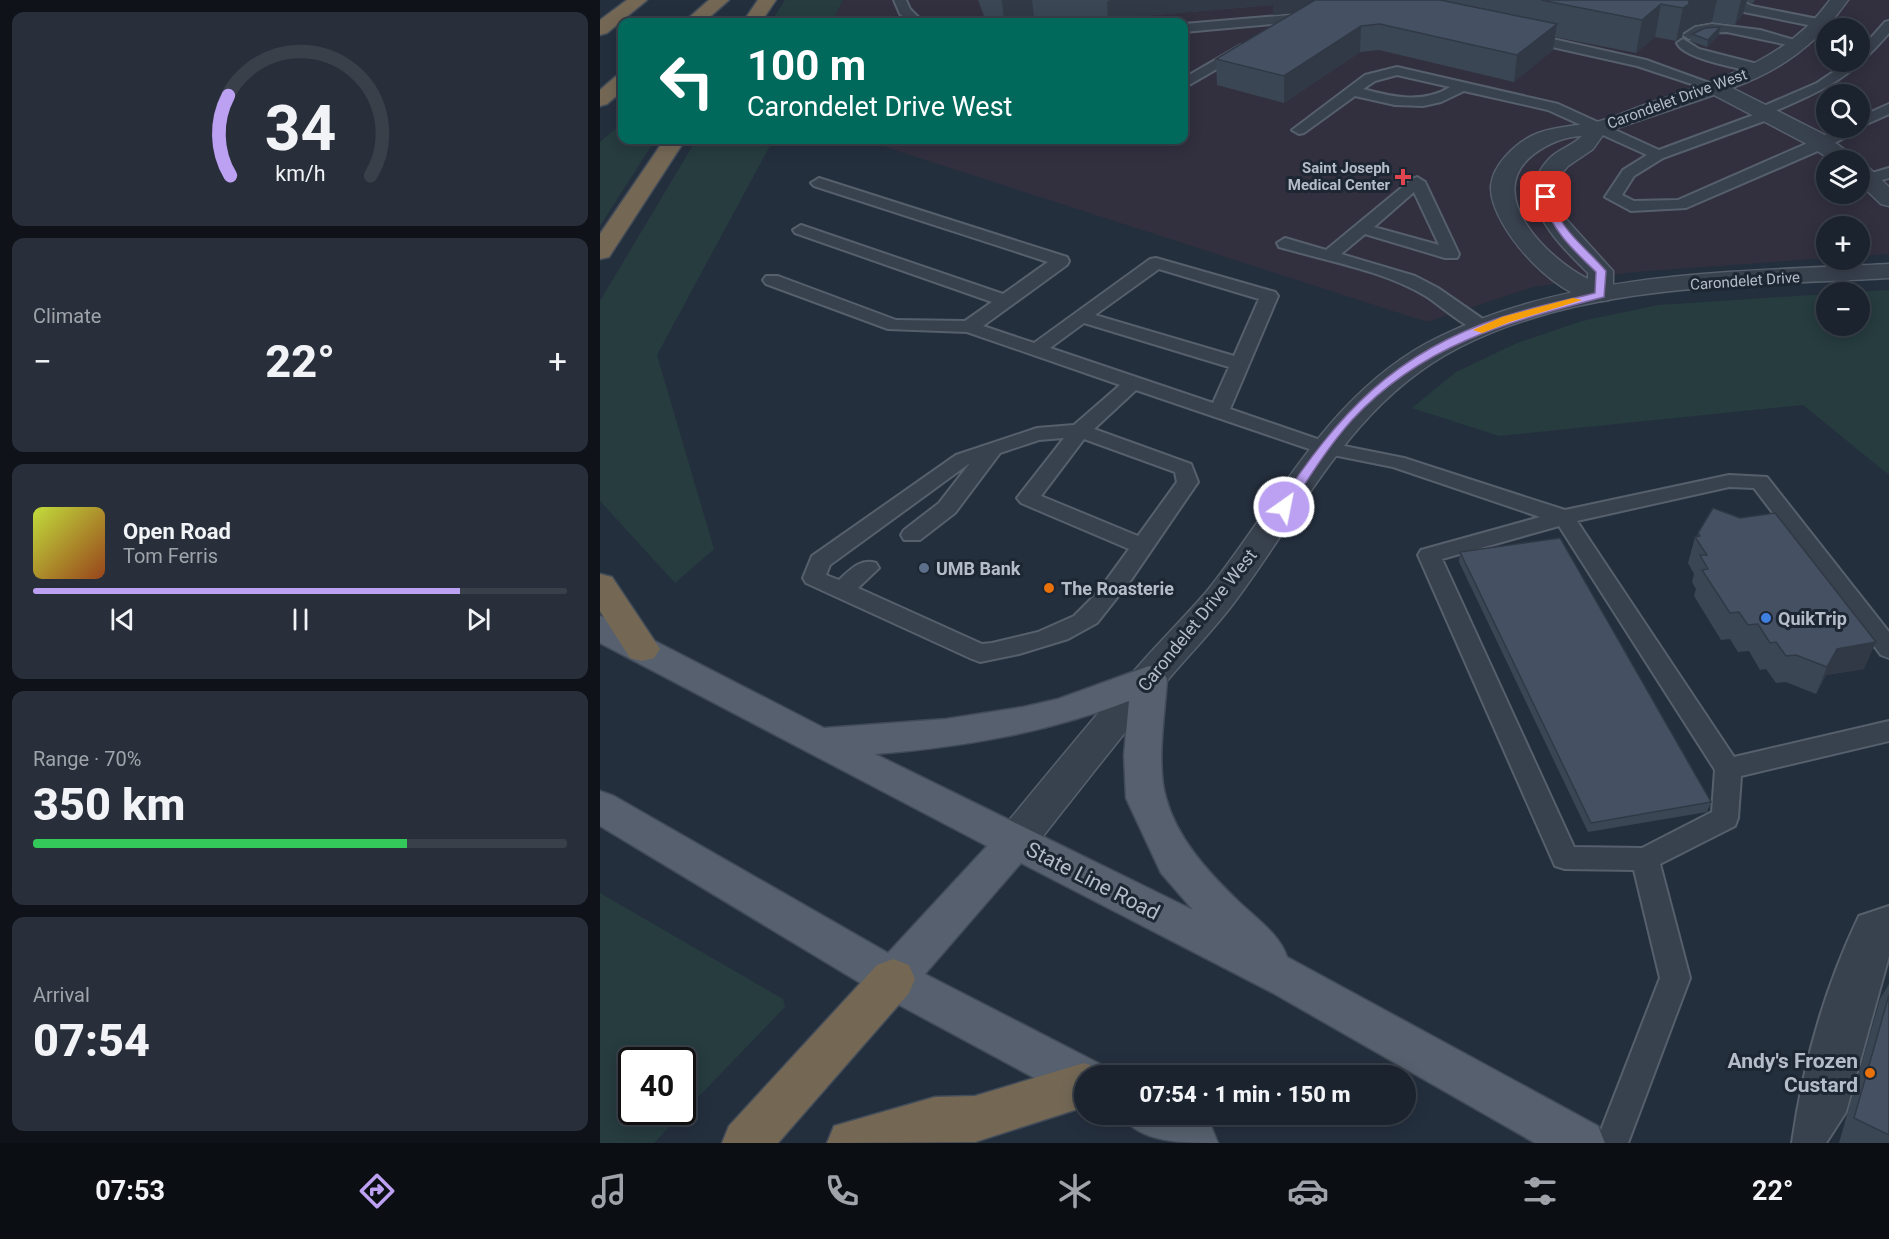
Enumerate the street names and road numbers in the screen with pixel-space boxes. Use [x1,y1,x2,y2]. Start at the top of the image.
street label: Carondelet Drive West [1605,65,1749,133]
street label: Carondelet Drive [1689,268,1801,294]
street label: Carondelet Drive West [1133,545,1261,695]
street label: State Line Road [1022,837,1164,925]

